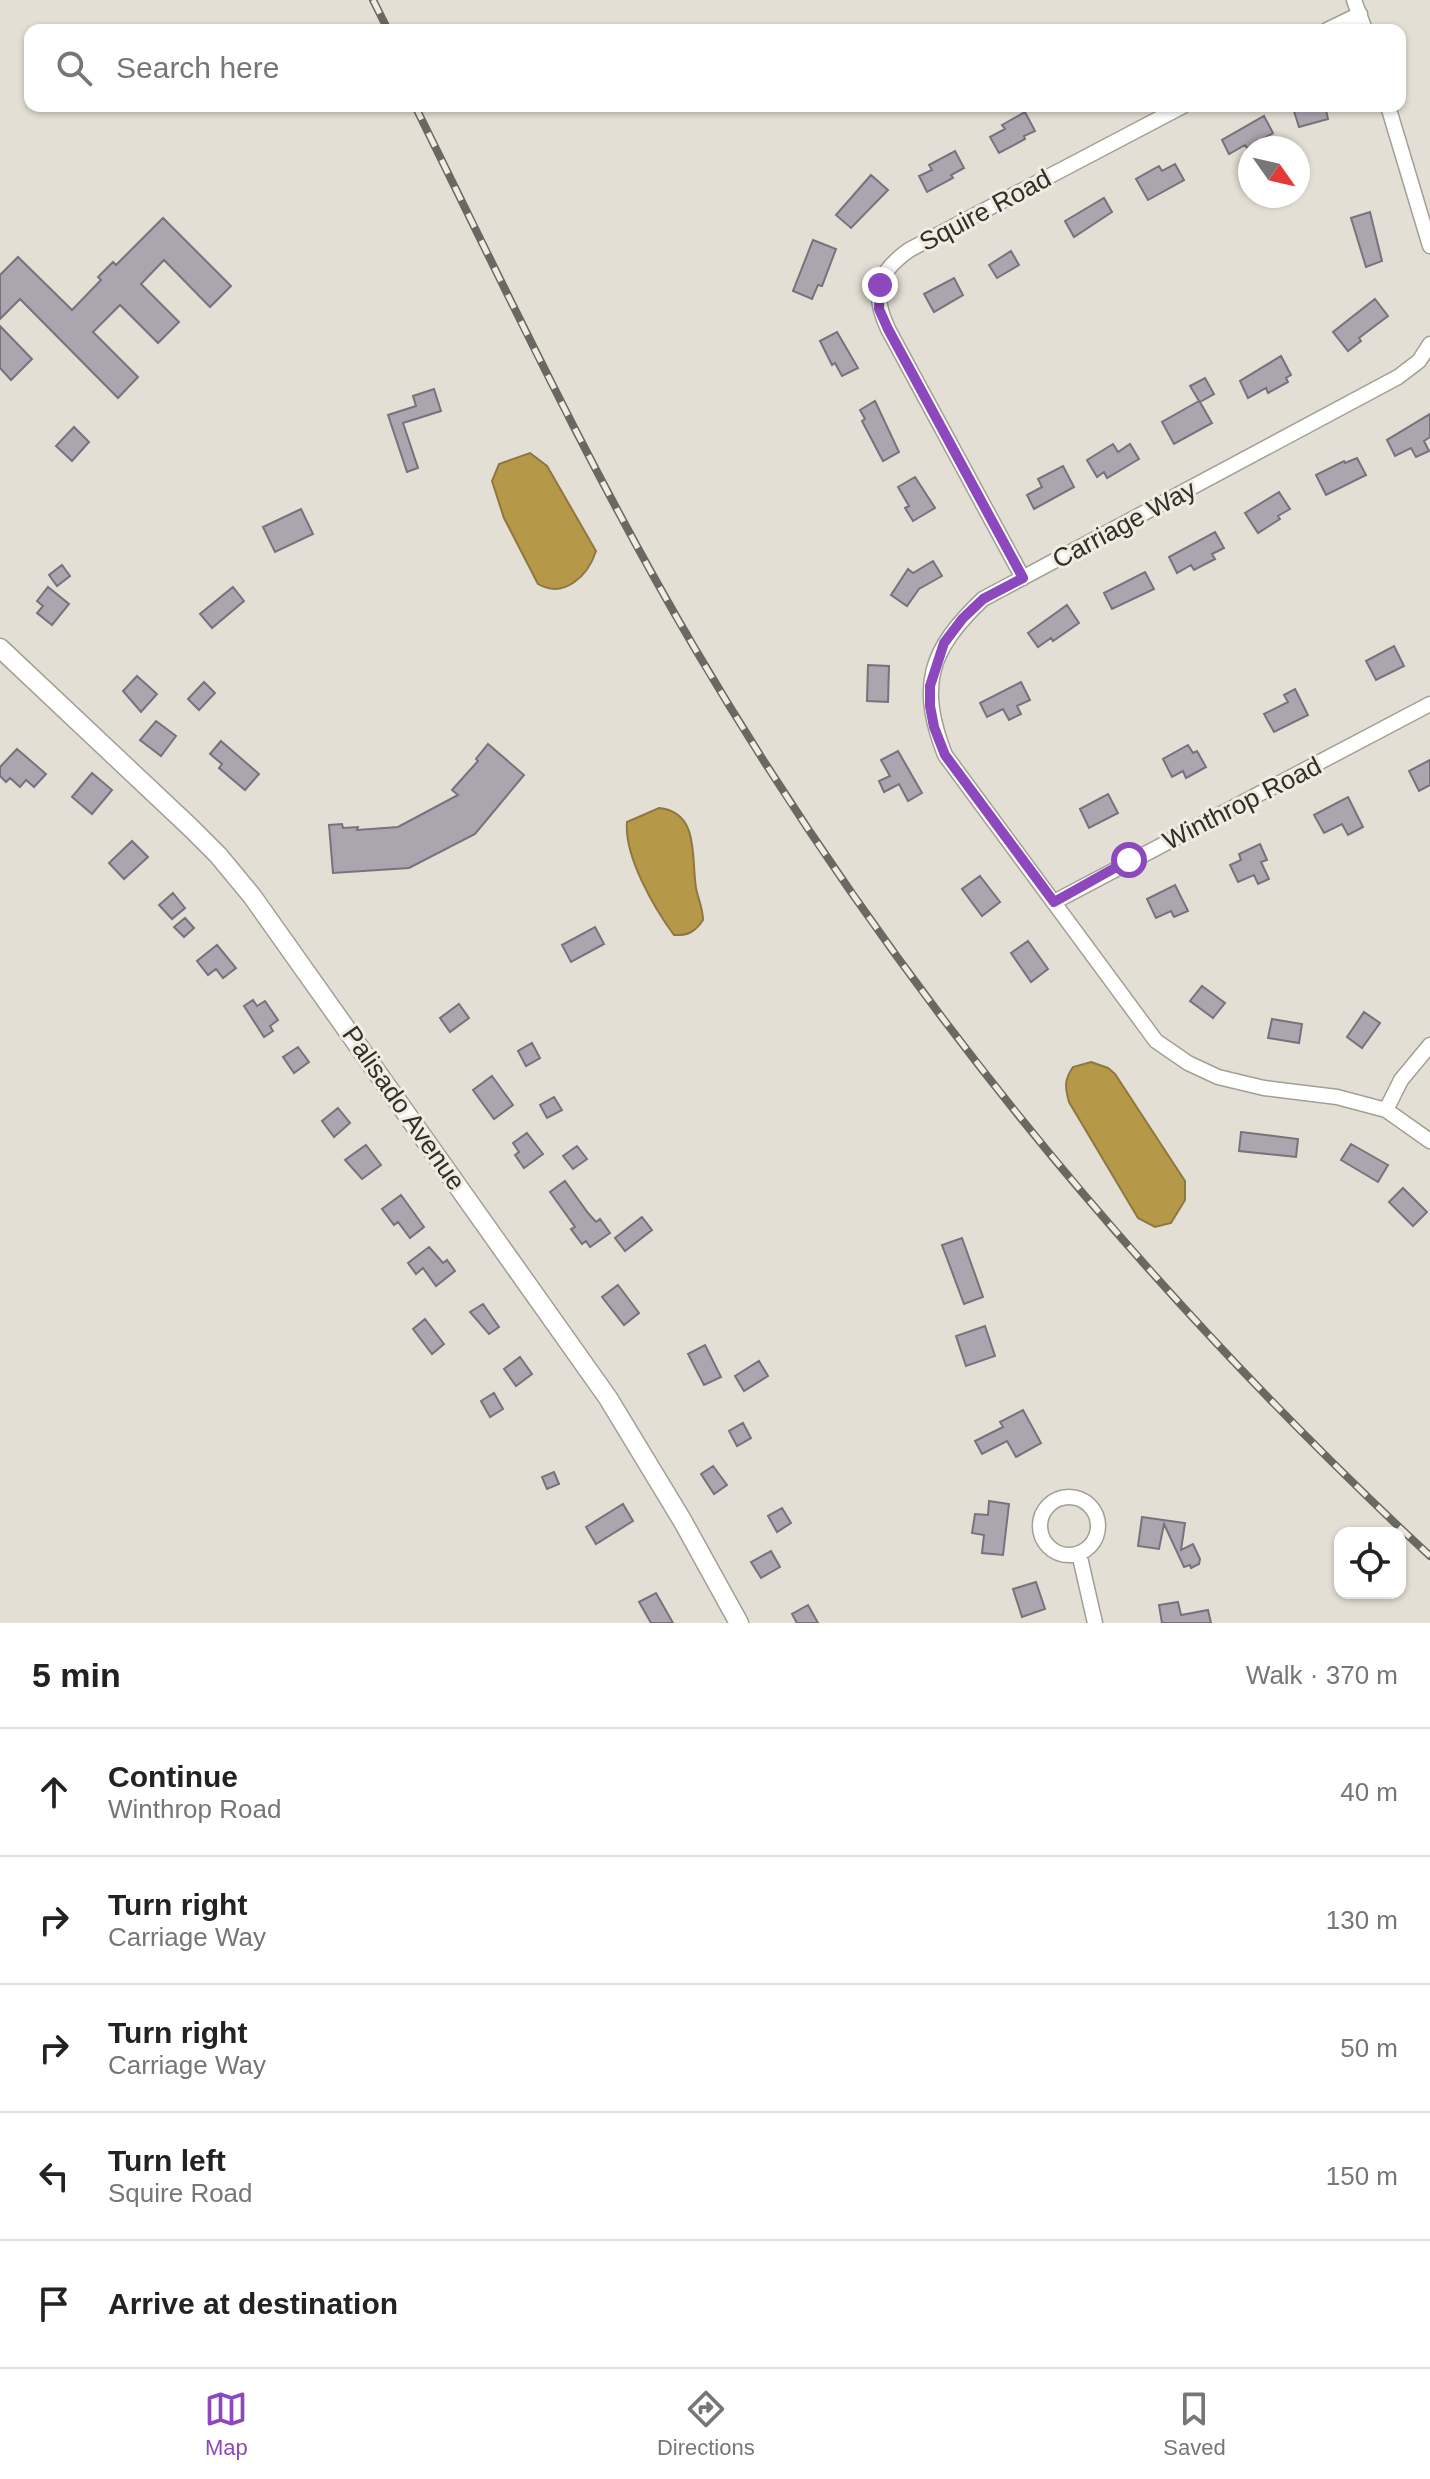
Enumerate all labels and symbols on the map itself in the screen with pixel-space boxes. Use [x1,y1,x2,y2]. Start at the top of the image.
north arrow [1238,136,1310,208]
street label: Squire Road [914,163,1056,257]
route end [862,267,898,303]
street label: Carriage Way [1047,474,1201,574]
street label: Winthrop Road [1158,750,1326,856]
route start [1111,842,1147,878]
street label: Palisado Avenue [336,1020,472,1196]

